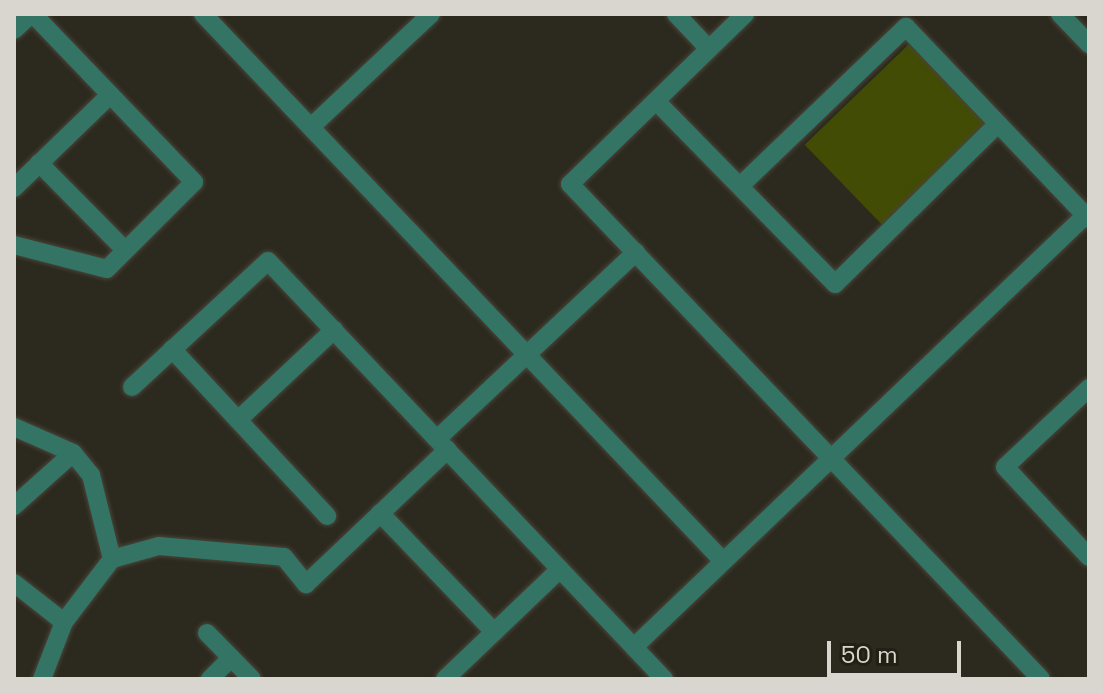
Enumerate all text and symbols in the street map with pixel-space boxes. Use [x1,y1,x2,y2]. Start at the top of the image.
scale bar [831,625,965,675]
text: 50 m [841,639,898,670]

